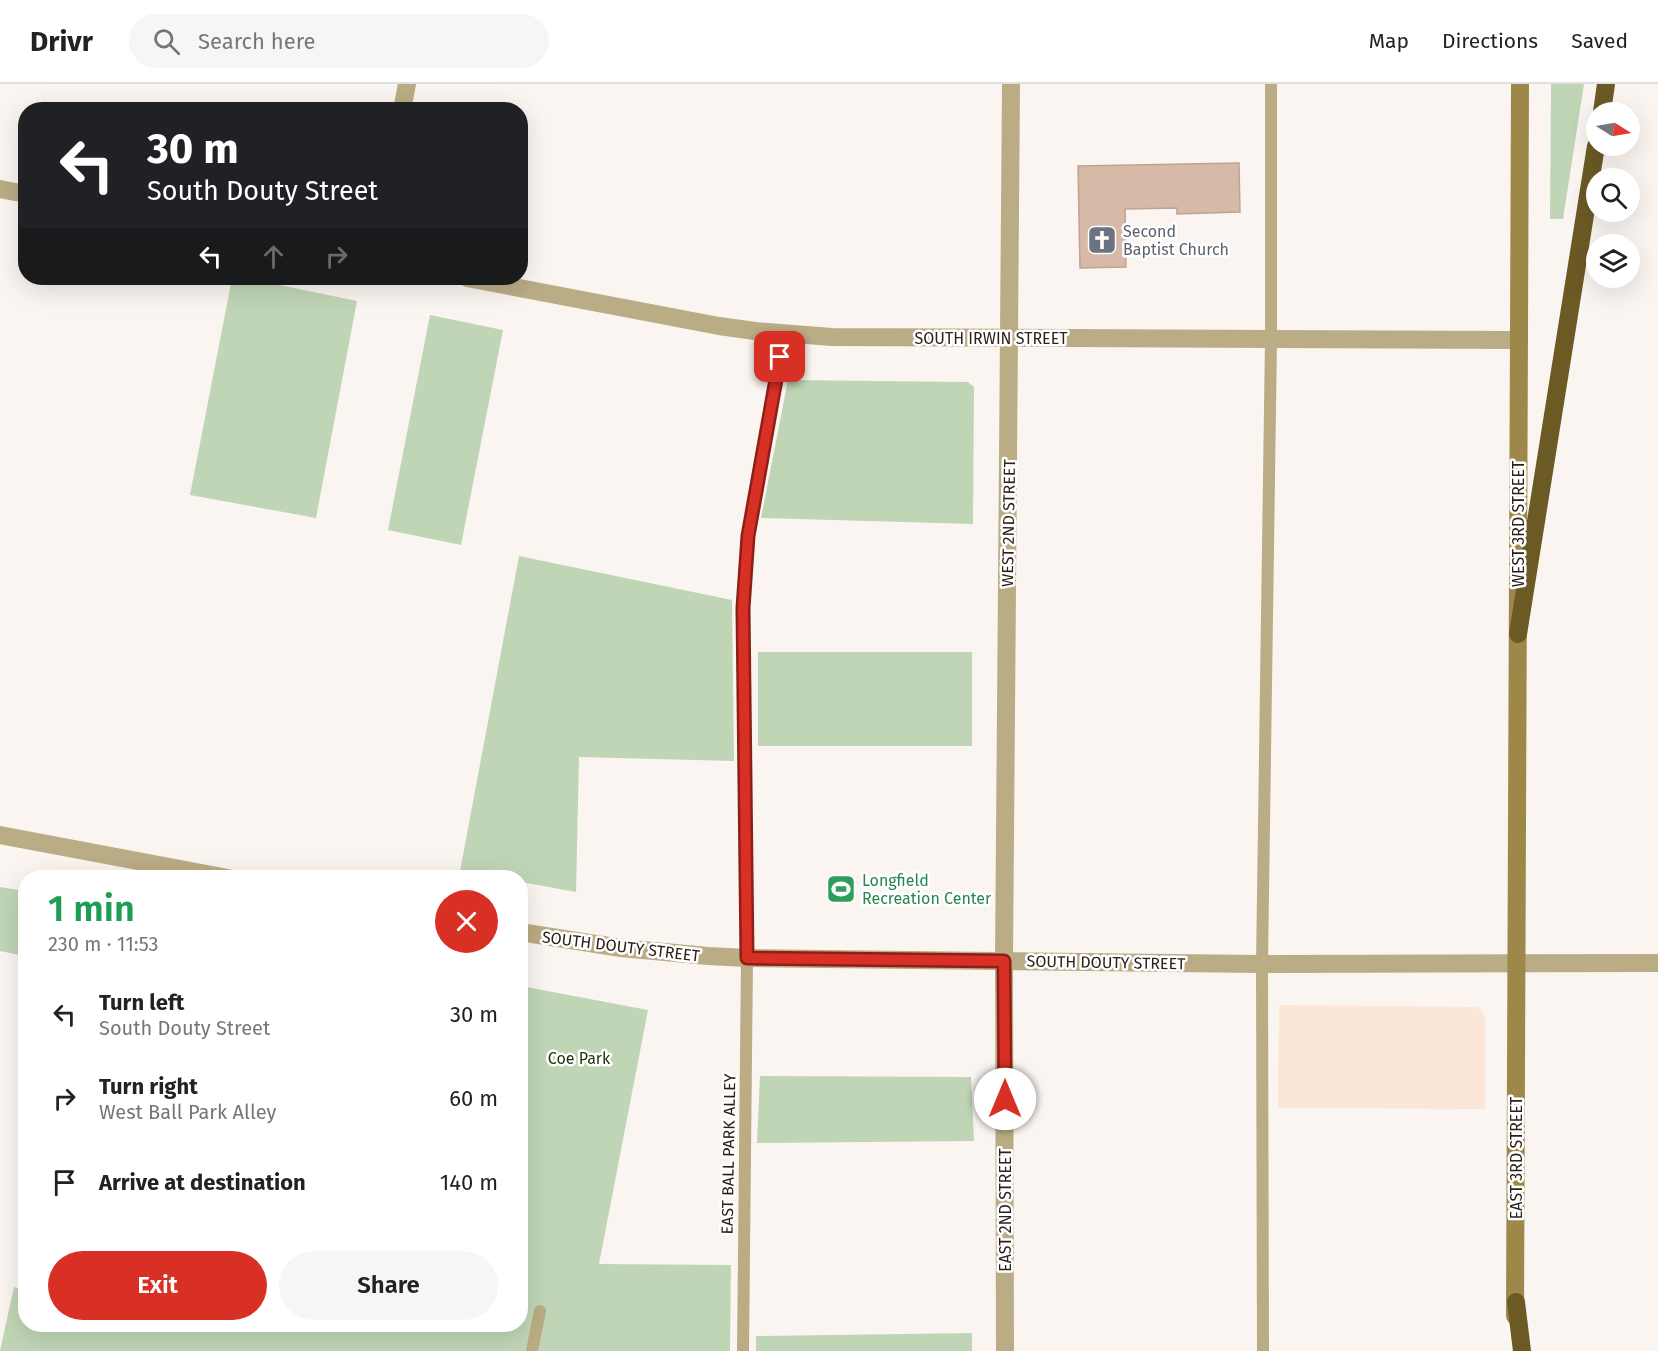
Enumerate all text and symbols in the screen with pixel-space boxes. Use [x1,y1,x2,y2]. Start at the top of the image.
search box [129,14,549,68]
text: Drivr [30,25,93,58]
icon: search [150,25,183,58]
text: Search here [198,28,315,55]
text: Map [1369,28,1409,54]
text: Directions [1442,28,1538,54]
text: Saved [1571,28,1628,54]
north arrow [1586,102,1640,156]
map controls [1586,102,1640,288]
text: 30 m [147,124,239,174]
icon: left [48,126,126,204]
button: search [1586,168,1640,222]
text: South Douty Street [147,175,378,207]
place label: Second Baptist Church [1123,222,1229,259]
church icon: Second Baptist Church [1086,224,1118,256]
button: layers [1586,234,1640,288]
icon: left [194,240,227,273]
icon: ahead [257,240,290,273]
icon: right [320,240,353,273]
street label: SOUTH IRWIN STREET [915,329,1068,348]
pin [754,331,805,382]
icon: arrive [763,340,796,373]
street label: WEST 2ND STREET [998,458,1019,587]
street label: WEST 3RD STREET [1509,460,1528,587]
place label: Longfield Recreation Center [862,871,992,908]
sports icon: Longfield Recreation Center [825,873,857,905]
text: 1 min [48,887,135,931]
button: close [435,890,498,953]
street label: SOUTH DOUTY STREET [541,927,702,966]
text: 230 m · 11:53 [48,932,159,956]
street label: SOUTH DOUTY STREET [1026,952,1186,973]
text: Turn left [99,989,184,1016]
icon: left [48,998,81,1031]
text: 30 m [450,1001,498,1028]
text: South Douty Street [99,1016,270,1040]
park label: Coe Park [548,1049,611,1068]
position arrow [973,1067,1037,1131]
text: Turn right [99,1073,198,1100]
street label: EAST BALL PARK ALLEY [718,1073,739,1235]
icon: right [48,1082,81,1115]
text: 60 m [449,1085,498,1112]
street label: EAST 3RD STREET [1507,1096,1526,1219]
text: West Ball Park Alley [99,1100,276,1124]
street label: EAST 2ND STREET [996,1147,1015,1272]
icon: arrive [48,1166,81,1199]
text: Arrive at destination [99,1169,306,1196]
text: 140 m [440,1169,498,1196]
button: Exit [48,1251,267,1320]
button: Share [279,1251,498,1320]

